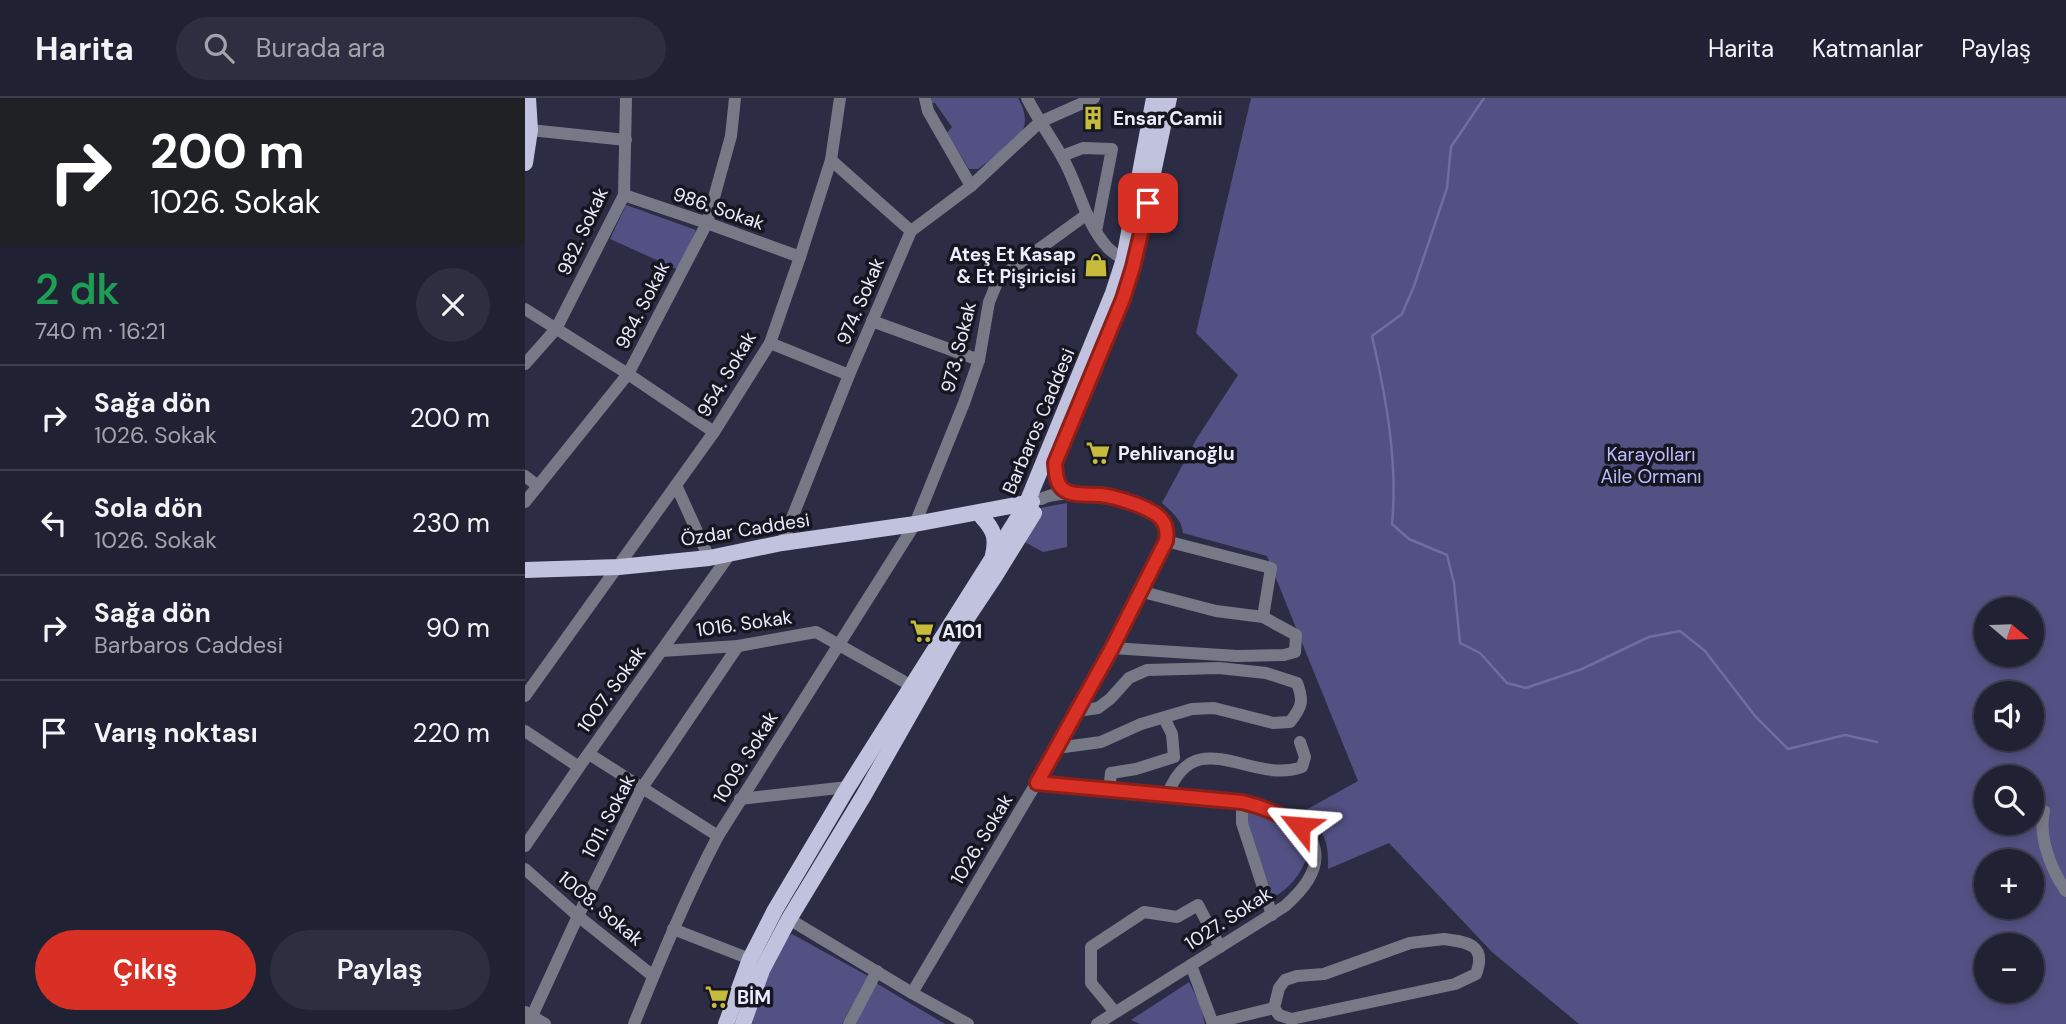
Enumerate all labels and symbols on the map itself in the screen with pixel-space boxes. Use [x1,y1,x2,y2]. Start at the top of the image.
building icon: Ensar Camii [1079,104,1107,132]
place label: Ensar Camii [1113,106,1222,131]
pin [1118,173,1178,233]
street label: 986. Sokak [670,181,768,236]
street label: 982. Sokak [551,183,614,279]
place label: Ateş Et Kasap & Et Pişiricisi [949,242,1076,289]
shop icon: Ateş Et Kasap & Et Pişiricisi [1082,251,1110,279]
street label: 974. Sokak [831,253,890,349]
street label: 984. Sokak [610,257,675,353]
street label: 973. Sokak [935,299,982,395]
street label: 954. Sokak [691,326,762,422]
street label: Barbaros Caddesi [996,345,1080,498]
supermarket icon: Pehlivanoğlu [1084,439,1112,467]
place label: Pehlivanoğlu [1118,441,1235,466]
park label: Karayolları Aile Ormanı [1600,442,1702,489]
street label: Özdar Caddesi [679,507,811,552]
north arrow [1974,597,2044,667]
street label: 1016. Sokak [695,604,794,643]
supermarket icon: A101 [908,617,936,645]
place label: A101 [942,619,982,644]
street label: 1007. Sokak [572,641,651,738]
street label: 1009. Sokak [707,706,784,808]
street label: 1011. Sokak [576,770,641,862]
street label: 1026. Sokak [945,789,1018,889]
position arrow [1263,789,1337,863]
street label: 1008. Sokak [553,865,649,952]
street label: 1027. Sokak [1180,881,1277,956]
supermarket icon: BİM [703,983,731,1011]
place label: BİM [737,985,771,1010]

